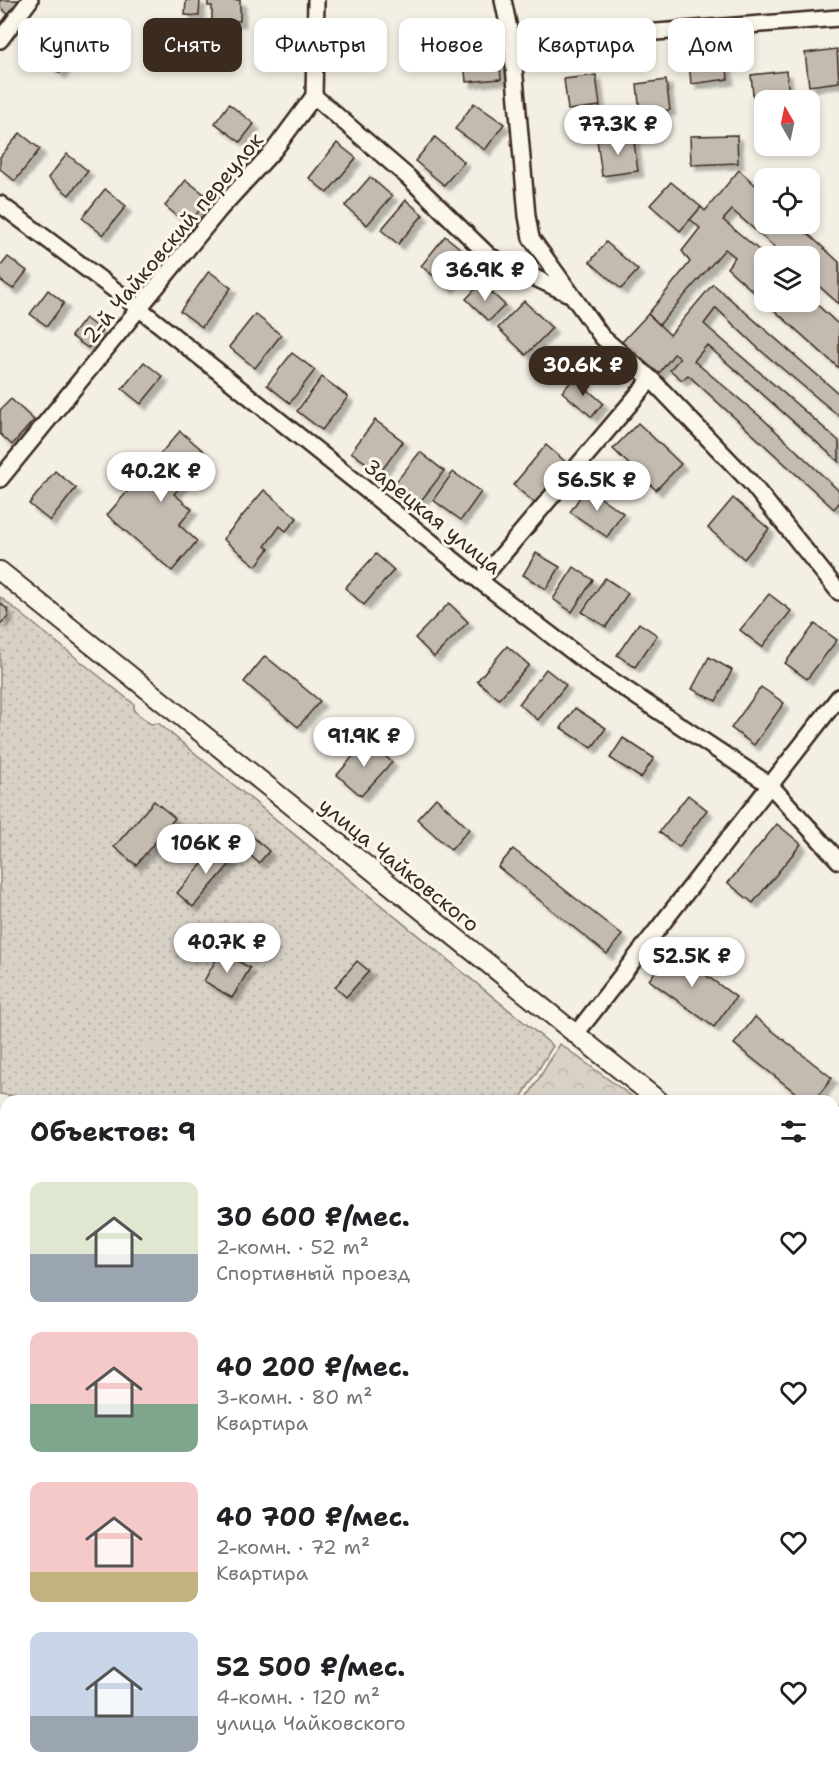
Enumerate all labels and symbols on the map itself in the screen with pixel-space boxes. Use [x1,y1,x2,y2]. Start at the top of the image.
north arrow [754,90,820,156]
pin: 77.3K ₽ [563,105,673,156]
street label: 2-й Чайковский переулок [77,127,269,349]
pin: 36.9K ₽ [430,251,540,302]
pin: 30.6K ₽ [528,346,638,397]
pin: 40.2K ₽ [106,452,216,503]
street label: Зарецкая улица [359,453,507,581]
pin: 56.5K ₽ [542,461,652,512]
pin: 91.9K ₽ [309,717,419,768]
street label: улица Чайковского [313,792,485,938]
pin: 106K ₽ [157,824,255,875]
pin: 40.7K ₽ [172,923,282,974]
pin: 52.5K ₽ [637,937,747,988]

